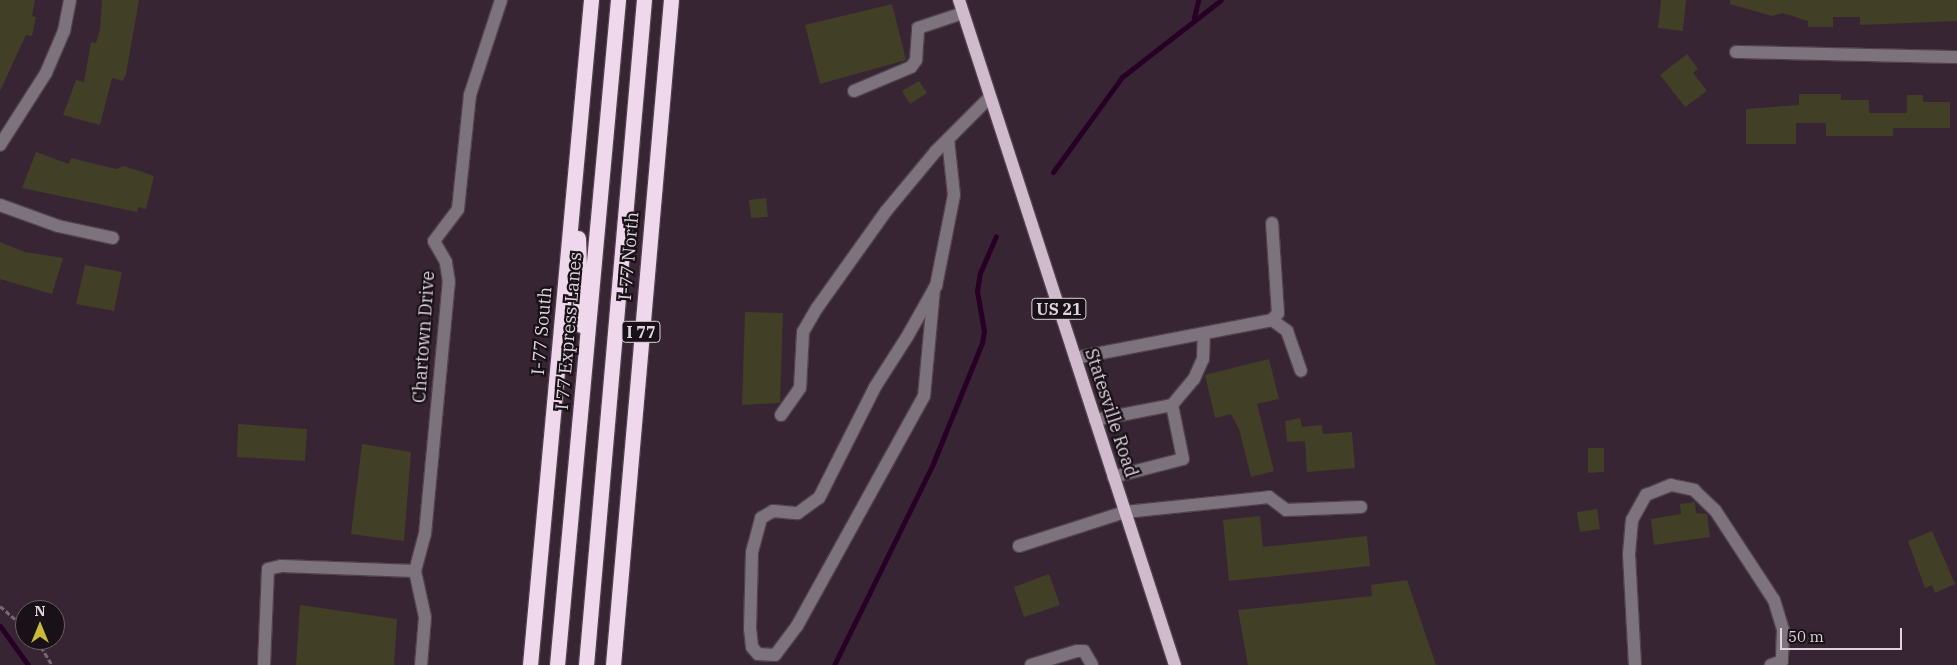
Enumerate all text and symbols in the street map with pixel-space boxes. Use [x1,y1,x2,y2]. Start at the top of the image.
street label: I-77 North [614,211,644,301]
street label: I 77 Express Lanes [551,251,587,411]
street label: Chartown Drive [409,270,439,404]
street label: I-77 South [527,286,557,376]
road number: US 21 [1030,296,1088,322]
road number: I 77 [621,318,661,346]
street label: Statesville Road [1080,346,1142,480]
north arrow [15,600,65,650]
text: N [34,602,46,620]
scale bar [1782,618,1904,650]
text: 50 m [1788,627,1824,646]

